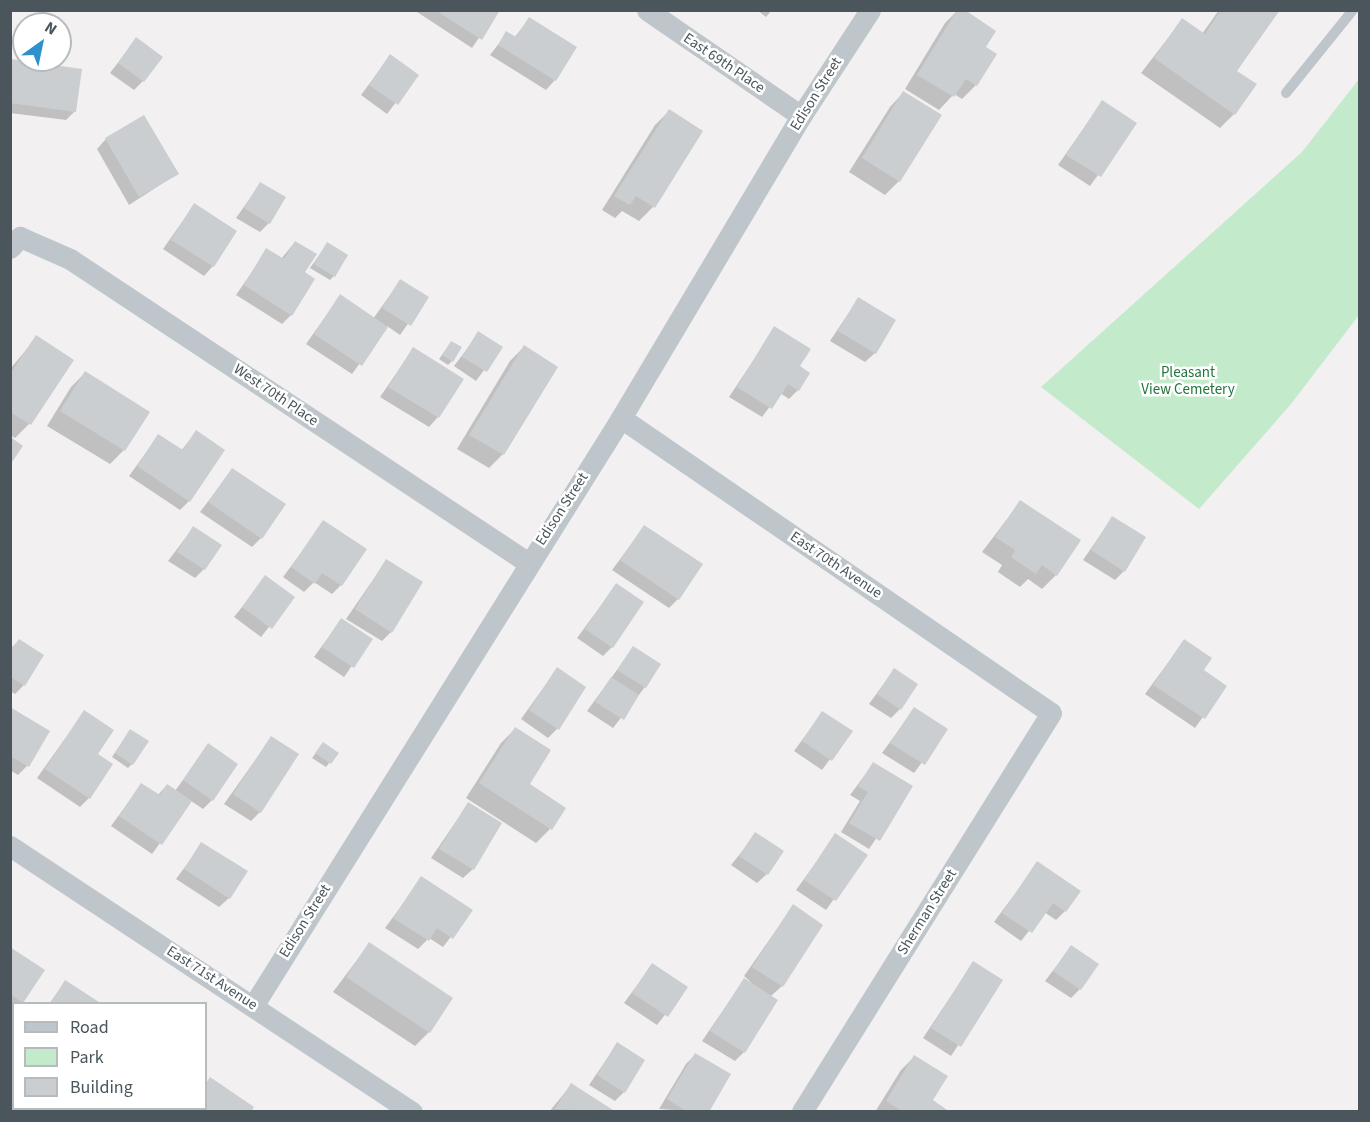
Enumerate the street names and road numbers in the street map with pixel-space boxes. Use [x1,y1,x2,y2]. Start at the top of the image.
street label: East 69th Place [680,29,768,97]
street label: Edison Street [786,54,846,134]
street label: West 70th Place [230,360,322,430]
street label: Edison Street [532,469,592,549]
street label: East 70th Avenue [787,528,885,602]
street label: Sherman Street [894,866,960,958]
street label: Edison Street [275,881,335,961]
street label: East 71st Avenue [163,942,261,1014]

